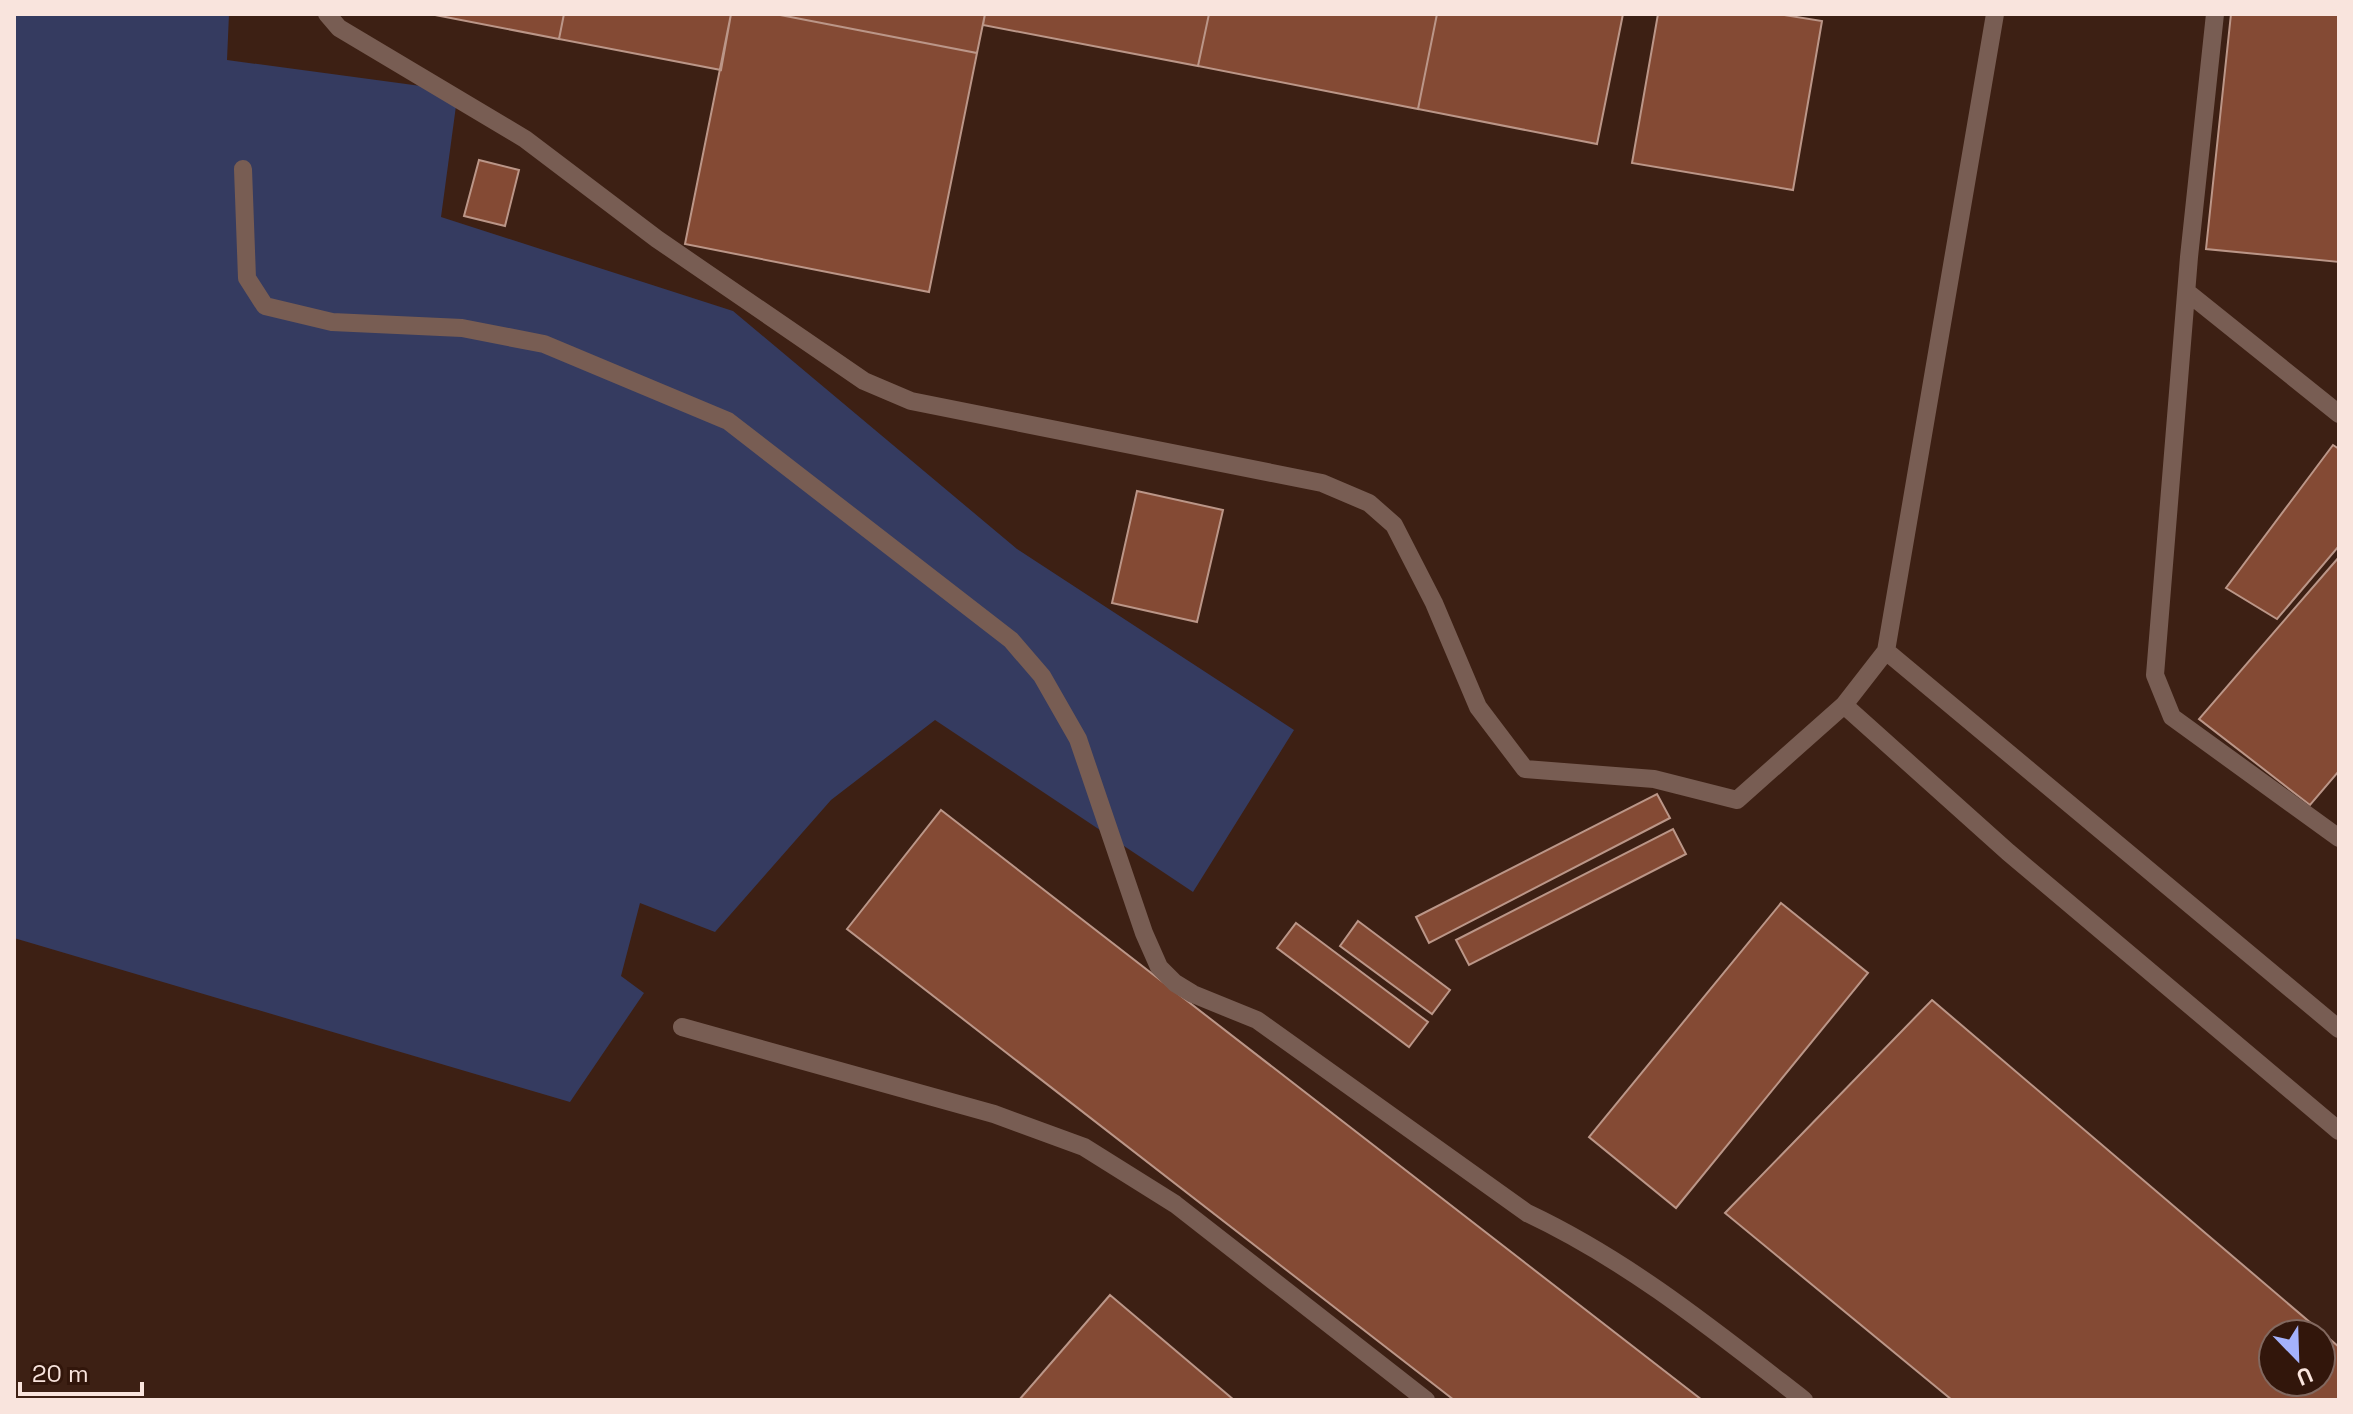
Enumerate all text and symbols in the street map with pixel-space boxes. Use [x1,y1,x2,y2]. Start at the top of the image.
north arrow [2257,1318,2337,1398]
scale bar [20,1346,142,1396]
text: 20 m [32,1358,89,1389]
text: U [2293,1361,2317,1392]

